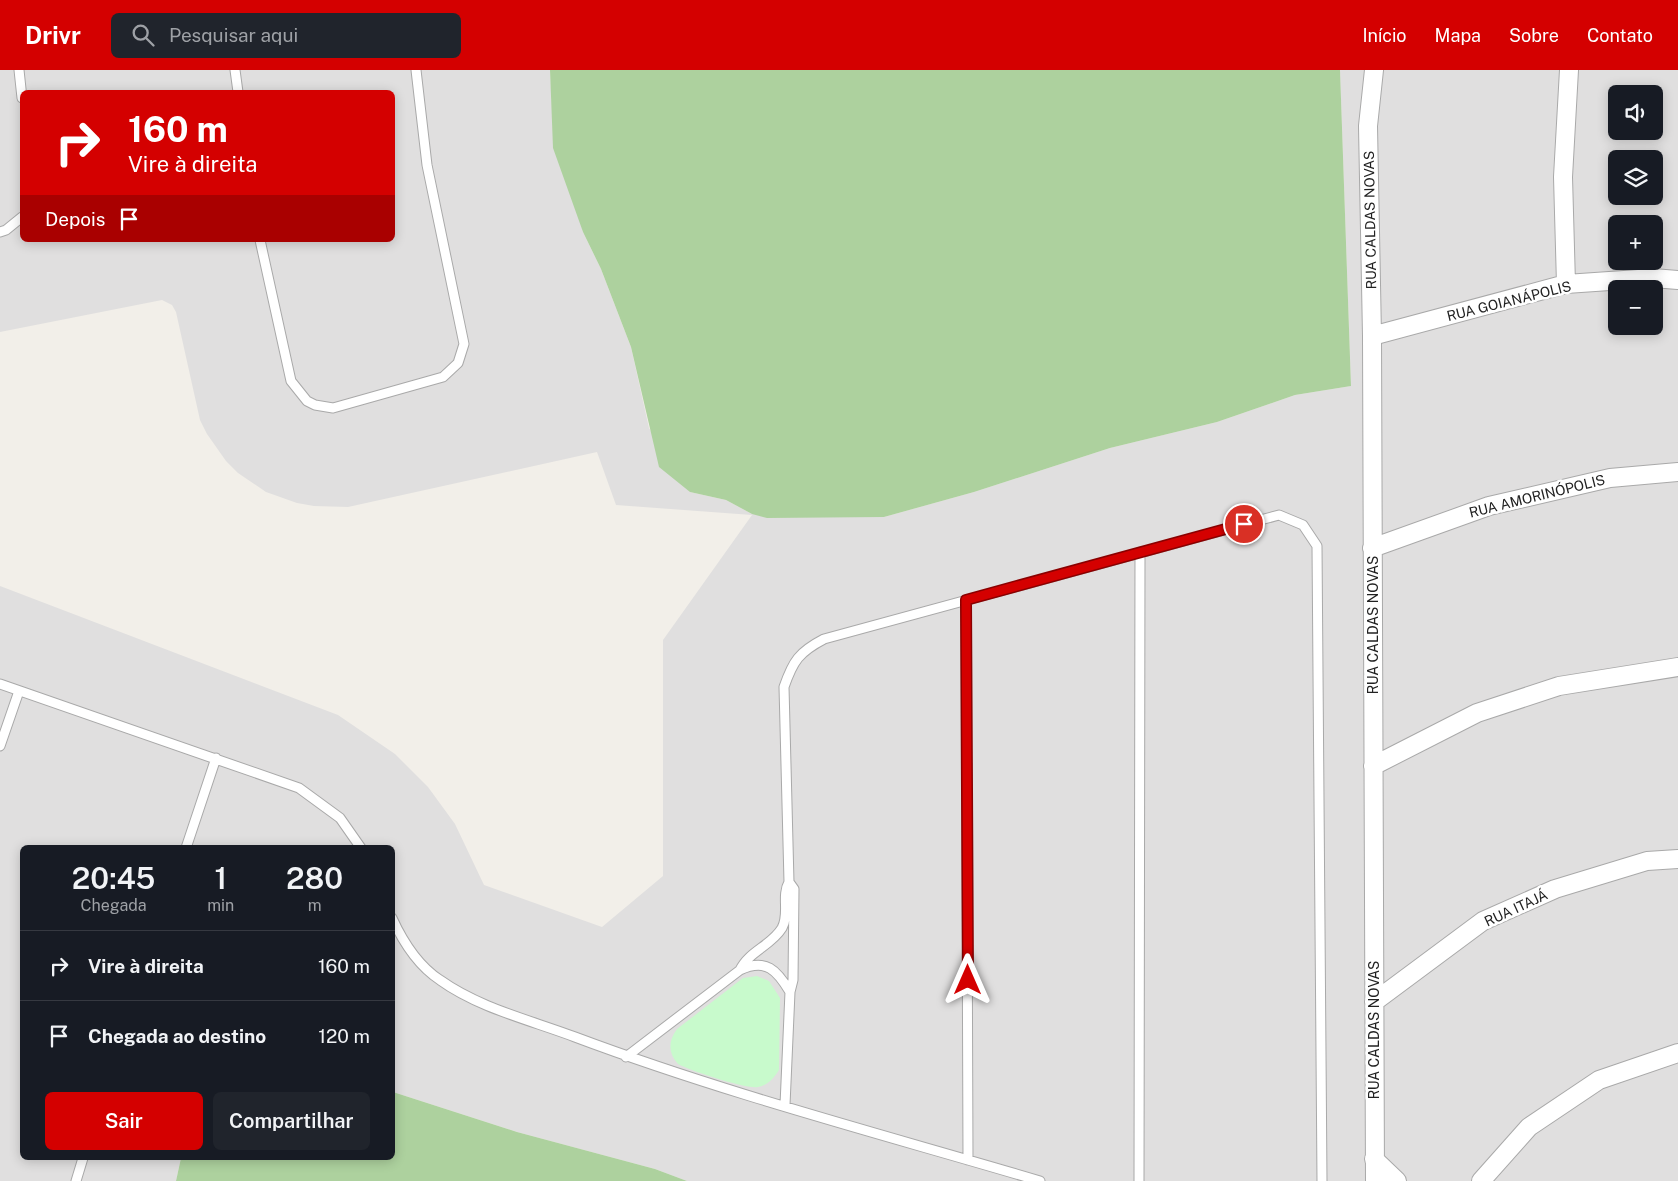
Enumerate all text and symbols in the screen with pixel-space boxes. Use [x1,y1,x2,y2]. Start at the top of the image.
search box [111,13,461,58]
text: Drivr [25,21,81,49]
icon: search [129,21,157,49]
text: Pesquisar aqui [169,24,298,46]
text: Início [1362,25,1407,46]
text: Mapa [1435,25,1481,46]
text: Sobre [1509,25,1559,46]
text: Contato [1587,25,1653,46]
map controls [1608,85,1663,335]
button: sound [1608,85,1663,140]
text: 160 m [128,109,228,150]
icon: right [45,110,110,175]
button: layers [1608,150,1663,205]
text: Vire à direita [128,151,258,177]
street label: RUA CALDAS NOVAS [1361,151,1379,289]
icon: arrive [115,205,143,233]
text: Depois [45,208,105,230]
button: + [1608,215,1663,270]
street label: RUA GOIANÁPOLIS [1445,277,1573,324]
button: − [1608,280,1663,335]
street label: RUA AMORINÓPOLIS [1467,469,1607,521]
pin [1223,503,1265,545]
icon: arrive [1230,510,1258,538]
street label: RUA CALDAS NOVAS [1365,556,1381,694]
text: 20:45 [72,860,155,896]
text: 1 [214,860,227,896]
text: 280 [286,860,343,896]
street label: RUA ITAJÁ [1481,885,1550,930]
text: Chegada [80,896,147,915]
text: min [207,896,234,915]
text: m [308,896,322,915]
icon: right [45,952,73,980]
position arrow [941,953,993,1005]
text: Vire à direita [88,955,204,977]
text: 160 m [318,955,370,977]
street label: RUA CALDAS NOVAS [1366,961,1382,1099]
icon: arrive [45,1022,73,1050]
text: Chegada ao destino [88,1025,266,1047]
text: 120 m [318,1025,370,1047]
button: Sair [45,1092,203,1150]
button: Compartilhar [213,1092,370,1150]

